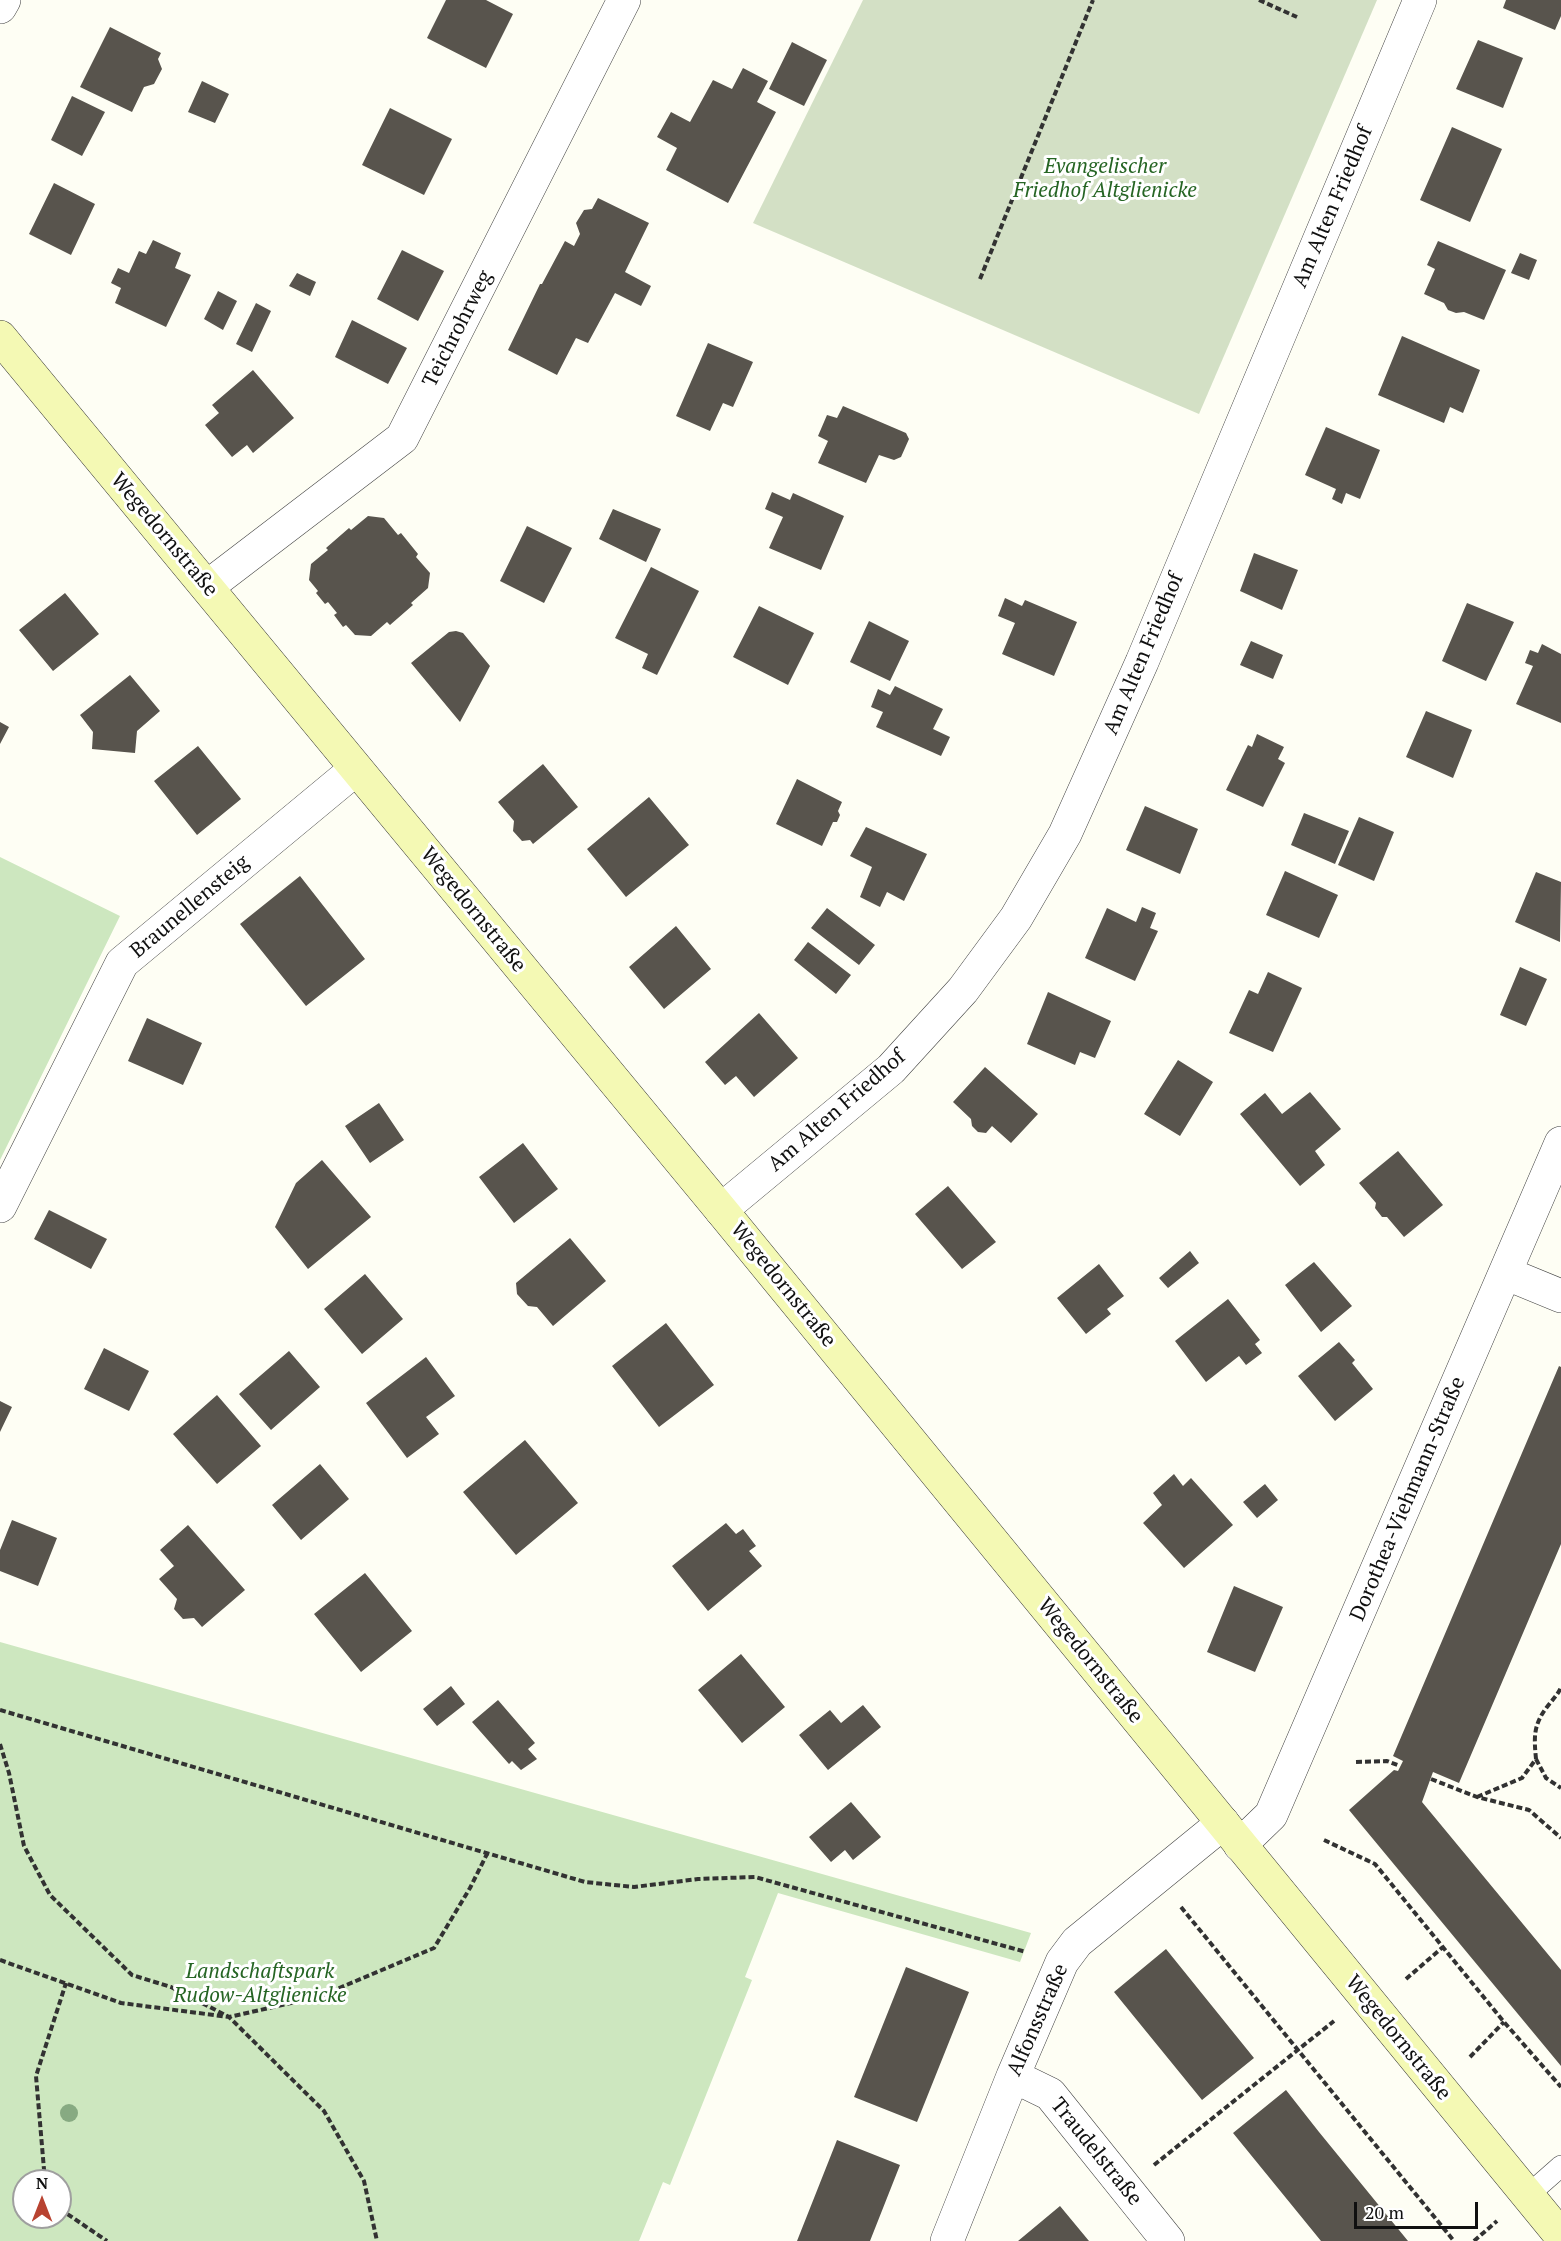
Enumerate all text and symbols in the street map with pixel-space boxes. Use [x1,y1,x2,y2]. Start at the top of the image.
street label: Am Alten Friedhof [1288,122,1378,292]
park label: Evangelischer Friedhof Altglienicke [1013,154,1197,204]
street label: Teichrohrweg [418,266,498,392]
street label: Wegedornstraße [105,468,223,602]
street label: Am Alten Friedhof [1099,569,1189,739]
street label: Wegedornstraße [415,842,531,978]
street label: Braunellensteig [126,850,254,964]
street label: Am Alten Friedhof [763,1045,911,1177]
street label: Wegedornstraße [725,1217,841,1353]
street label: Dorothea-Viehmann-Straße [1345,1373,1471,1625]
street label: Wegedornstraße [1032,1593,1148,1729]
park label: Landschaftspark Rudow-Altglienicke [173,1959,347,2009]
street label: Alfonsstraße [1002,1960,1074,2080]
street label: Wegedornstraße [1340,1970,1456,2106]
street label: Traudelstraße [1045,2093,1147,2211]
north arrow [12,2169,72,2229]
text: N [36,2172,48,2194]
scale bar [1357,2190,1482,2228]
text: 20 m [1365,2200,1404,2224]

